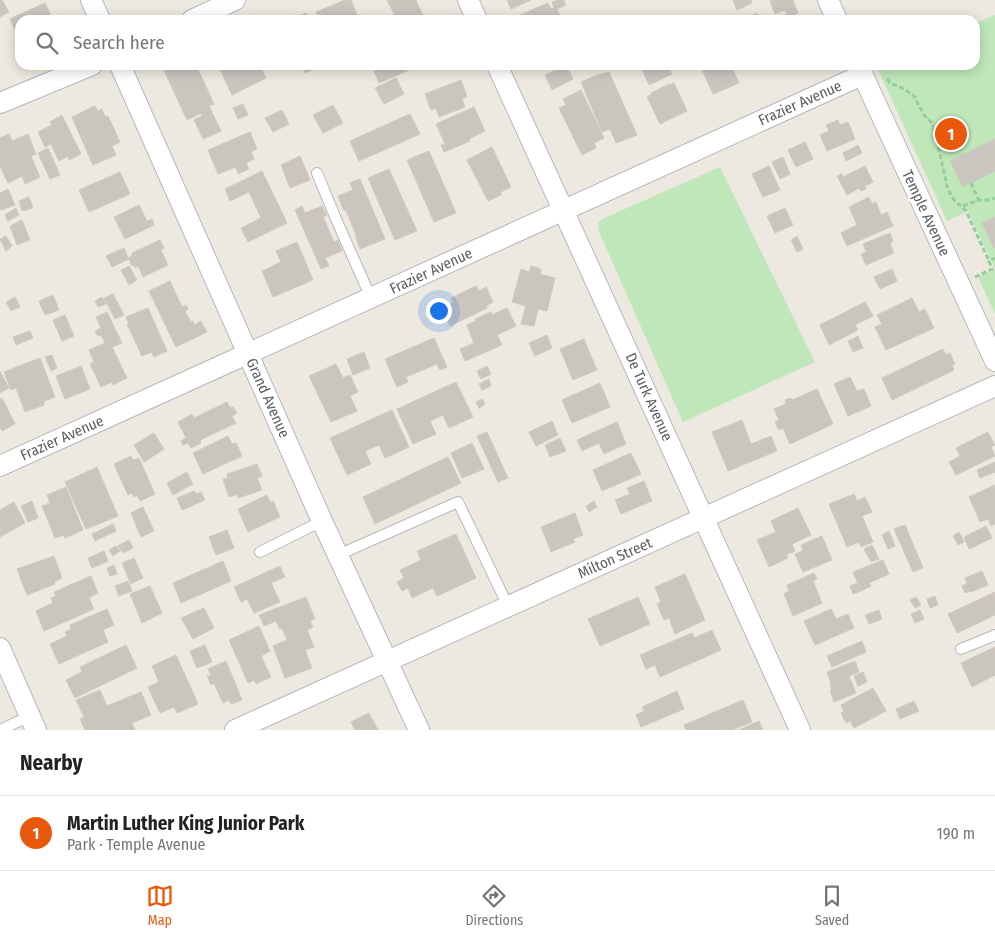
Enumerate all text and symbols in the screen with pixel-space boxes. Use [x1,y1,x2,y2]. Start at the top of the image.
search box [15,15,980,70]
icon: search [33,29,61,57]
text: Search here [73,31,165,54]
street label: Frazier Avenue [756,77,844,129]
pin: 1 [935,115,967,153]
street label: Temple Avenue [898,167,954,259]
street label: Frazier Avenue [387,244,475,298]
your location [426,298,452,324]
street label: De Turk Avenue [622,350,676,444]
street label: Grand Avenue [242,355,294,441]
street label: Frazier Avenue [18,412,106,464]
street label: Milton Street [575,534,655,582]
text: Nearby [20,750,82,776]
text: Martin Luther King Junior Park [67,812,304,835]
text: 1 [33,824,39,843]
text: 190 m [937,824,975,843]
text: Park · Temple Avenue [67,835,205,854]
tab: Map [146,882,174,929]
tab: Directions [465,882,523,929]
tab: Saved [815,882,849,929]

